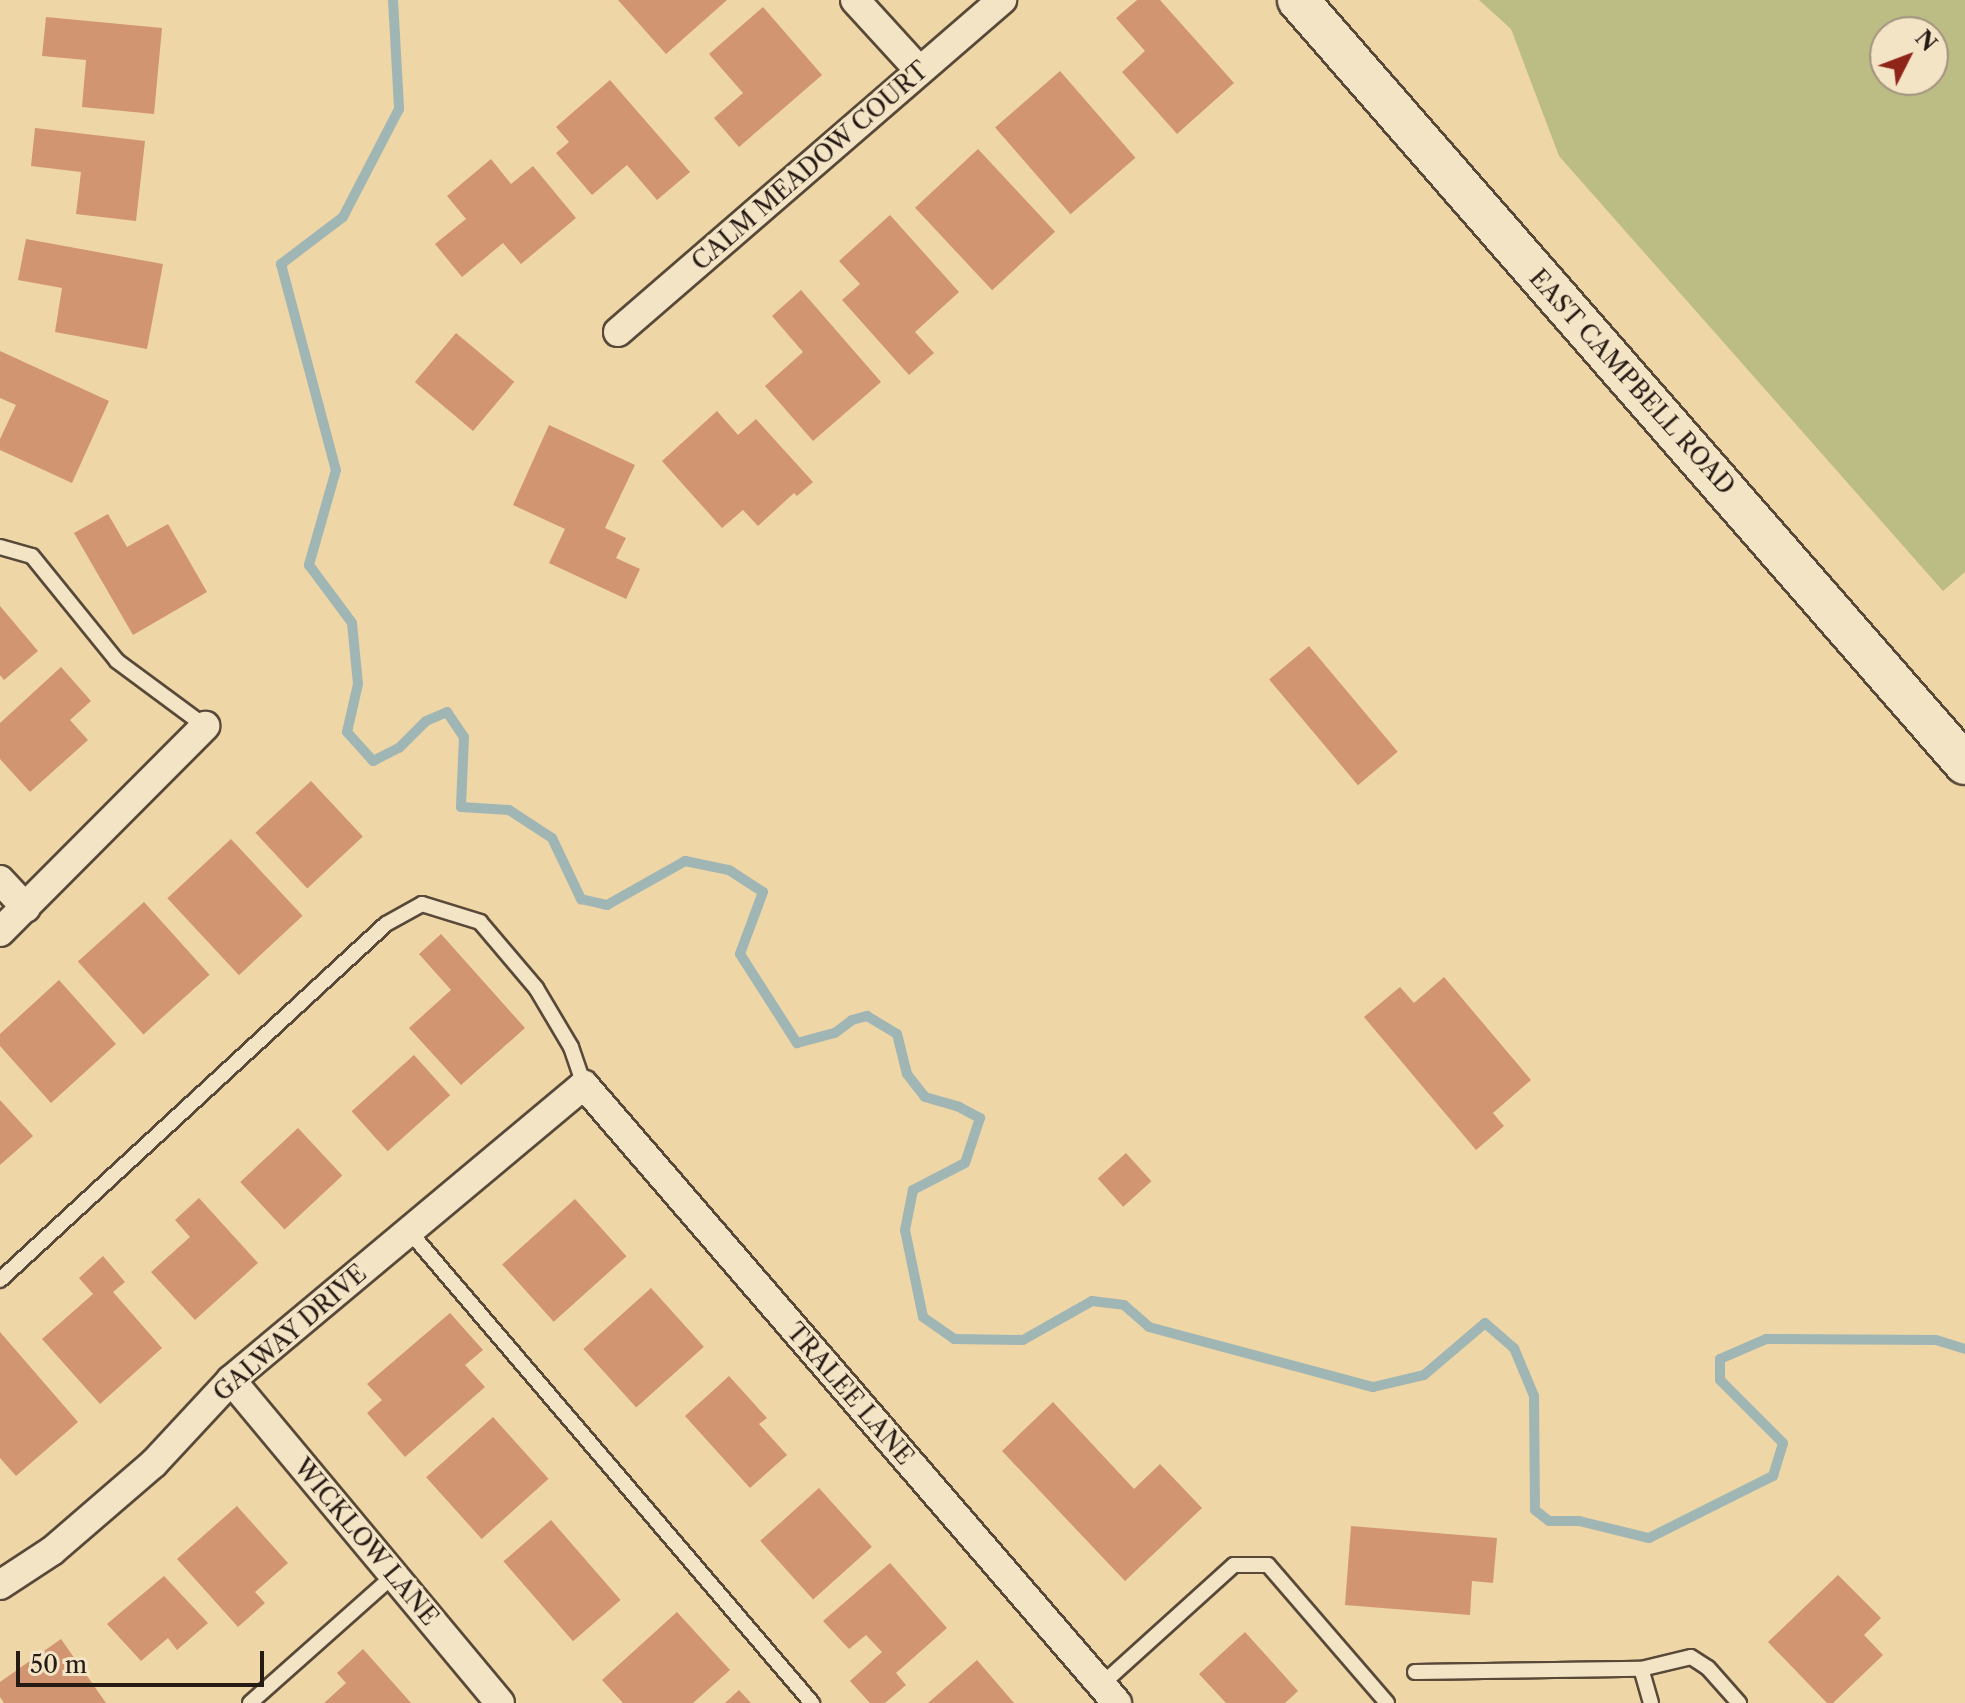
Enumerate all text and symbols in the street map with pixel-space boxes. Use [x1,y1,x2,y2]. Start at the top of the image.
north arrow [1869,16,1949,96]
text: N [1909,25,1942,57]
street label: CALM MEADOW COURT [686,55,934,277]
street label: EAST CAMPBELL ROAD [1523,263,1741,501]
street label: GALWAY DRIVE [207,1259,373,1407]
street label: TRALEE LANE [781,1317,919,1471]
street label: WICKLOW LANE [288,1452,444,1632]
scale bar [20,1635,268,1685]
text: 50 m [30,1650,87,1679]

